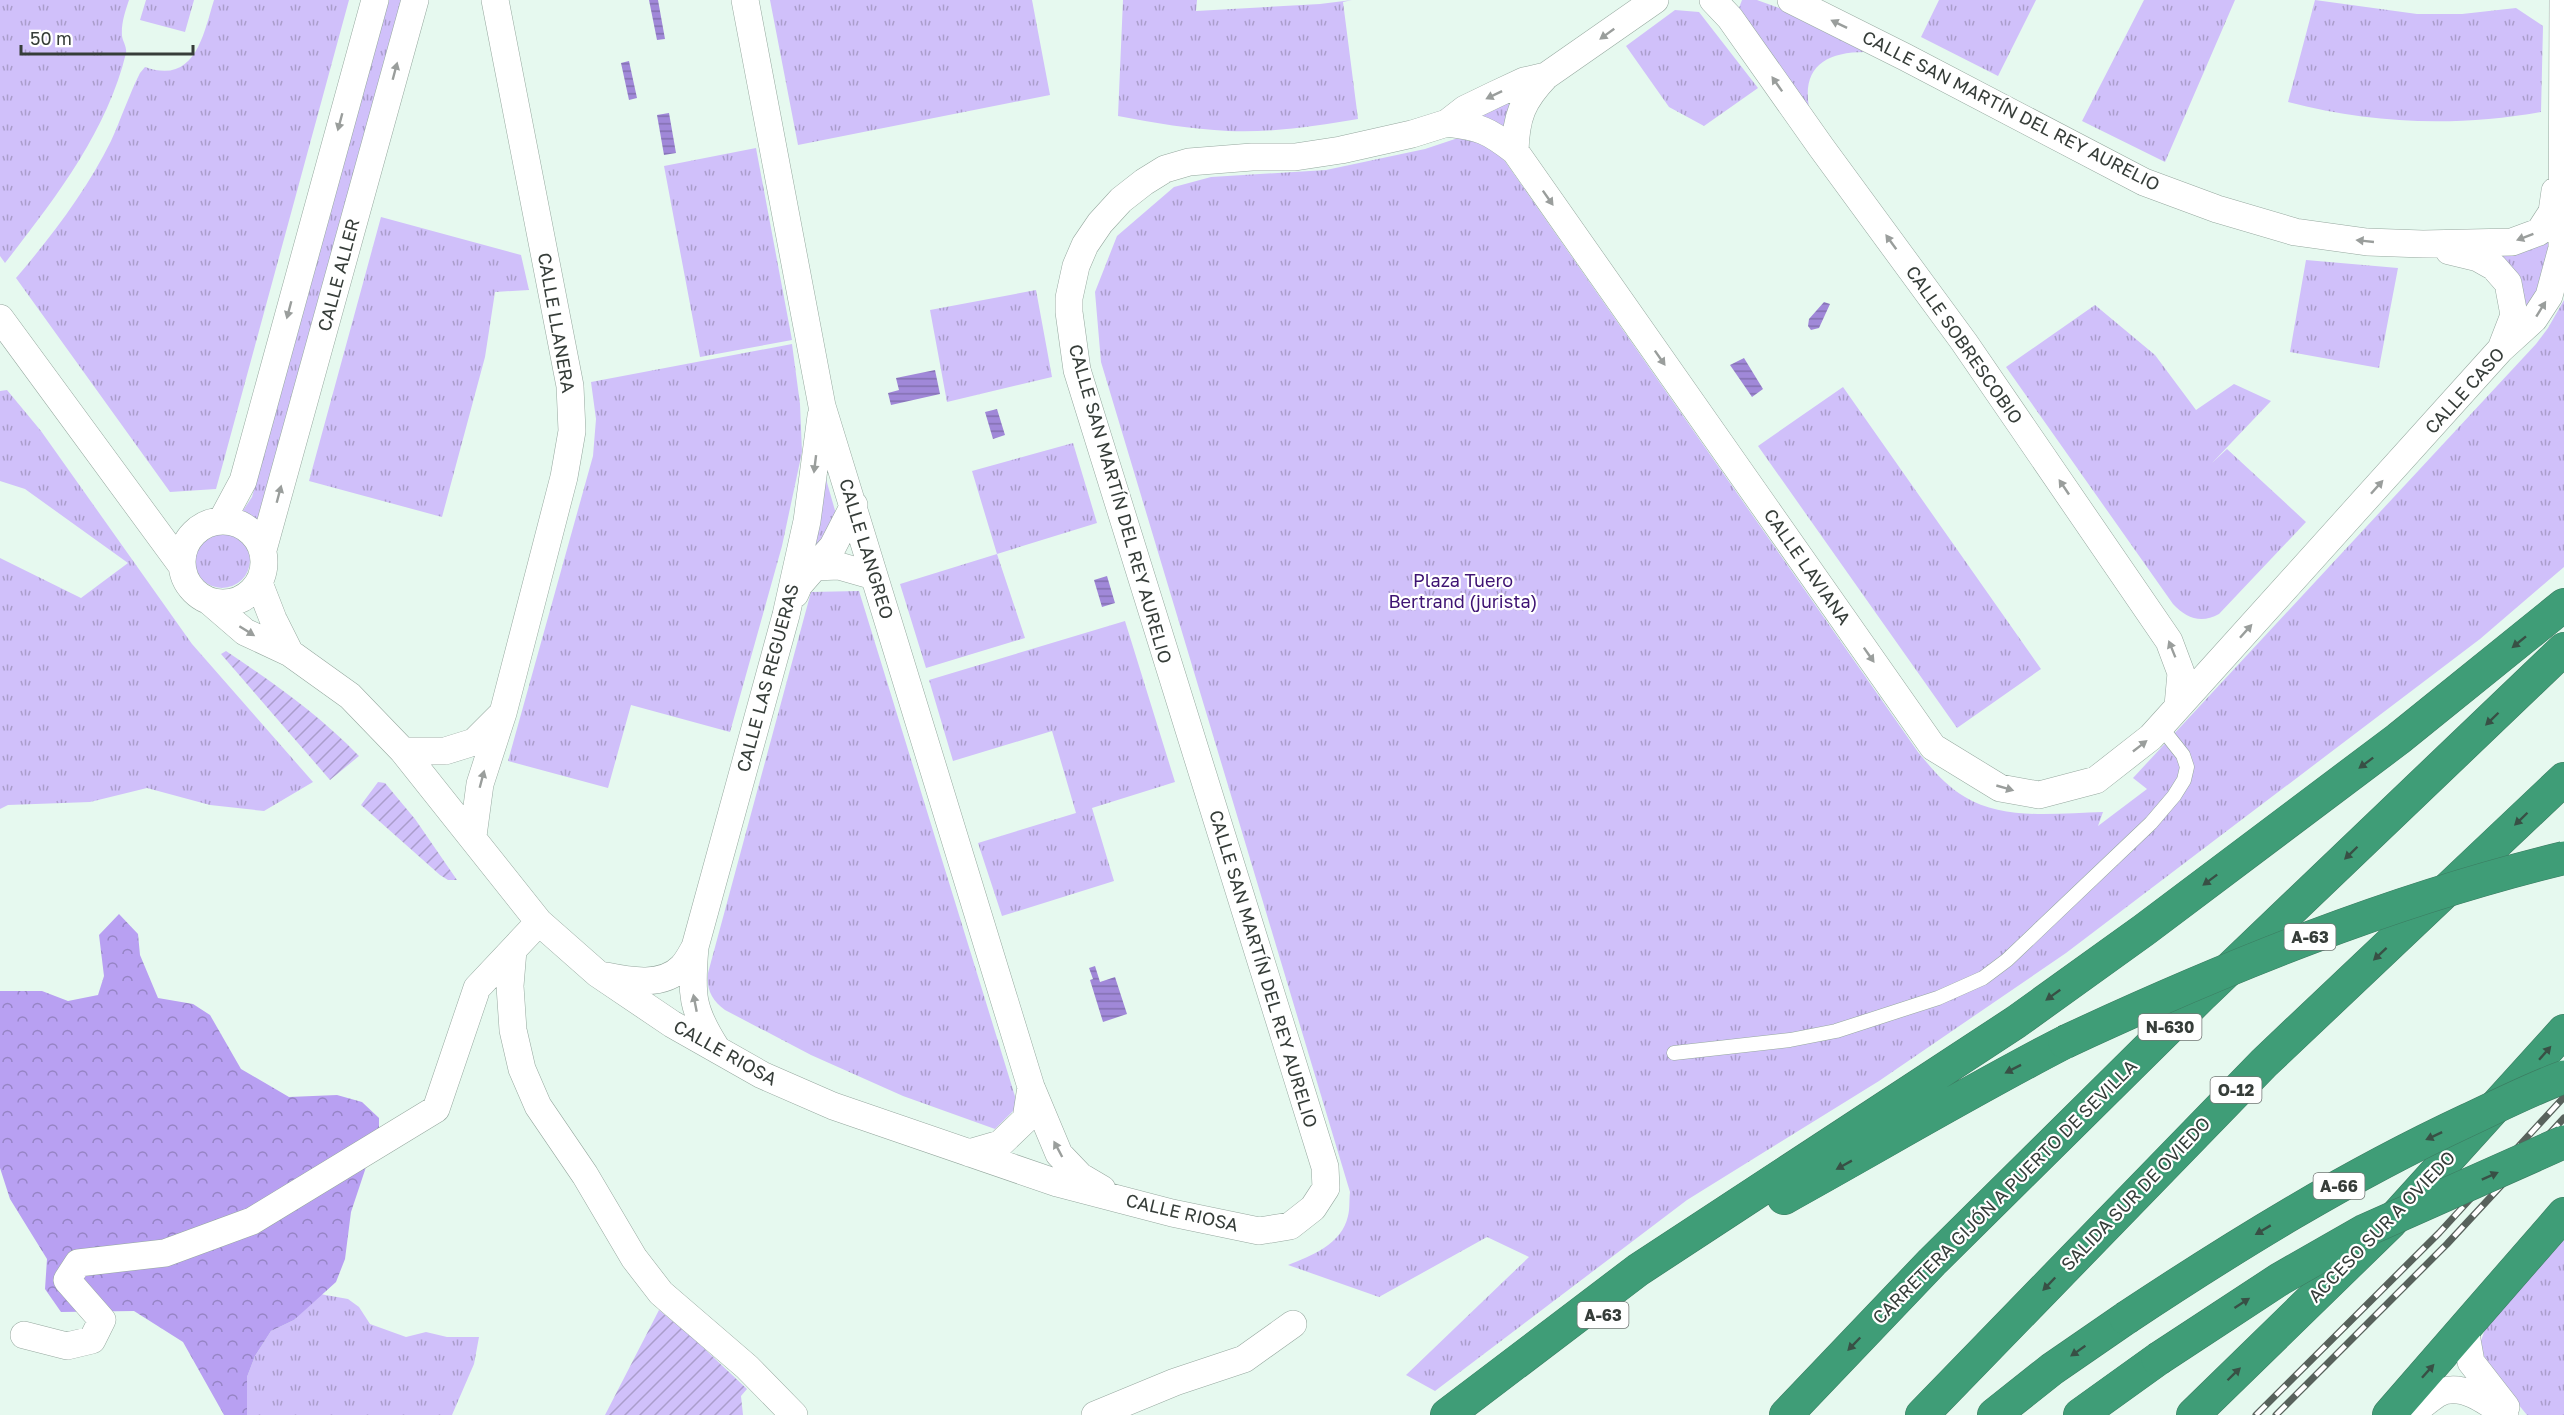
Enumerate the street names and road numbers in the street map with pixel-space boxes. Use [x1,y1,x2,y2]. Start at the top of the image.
street label: CALLE SAN MARTÍN DEL REY AURELIO [1859,25,2164,195]
street label: CALLE ALLER [312,216,364,333]
street label: CALLE LLANERA [534,251,580,395]
street label: CALLE SOBRESCOBIO [1902,261,2028,428]
street label: CALLE SAN MARTÍN DEL REY AURELIO [1065,342,1177,666]
street label: CALLE CASO [2420,343,2509,438]
street label: CALLE LANGREO [835,476,899,622]
street label: CALLE LAVIANA [1760,504,1856,629]
street label: CALLE LAS REGUERAS [731,581,803,774]
street label: CALLE SAN MARTÍN DEL REY AURELIO [1205,807,1323,1130]
road number: A-63 [2284,924,2336,950]
road number: N-630 [2138,1014,2202,1040]
street label: CALLE RIOSA [670,1015,781,1090]
street label: CARRETERA GIJÓN A PUERTO DE SEVILLA [1867,1054,2141,1328]
road number: O-12 [2210,1077,2262,1103]
street label: SALIDA SUR DE OVIEDO [2056,1112,2214,1275]
street label: ACCESO SUR A OVIEDO [2303,1146,2459,1307]
road number: A-66 [2314,1173,2364,1199]
street label: CALLE RIOSA [1124,1188,1241,1236]
road number: A-63 [1578,1302,1628,1328]

